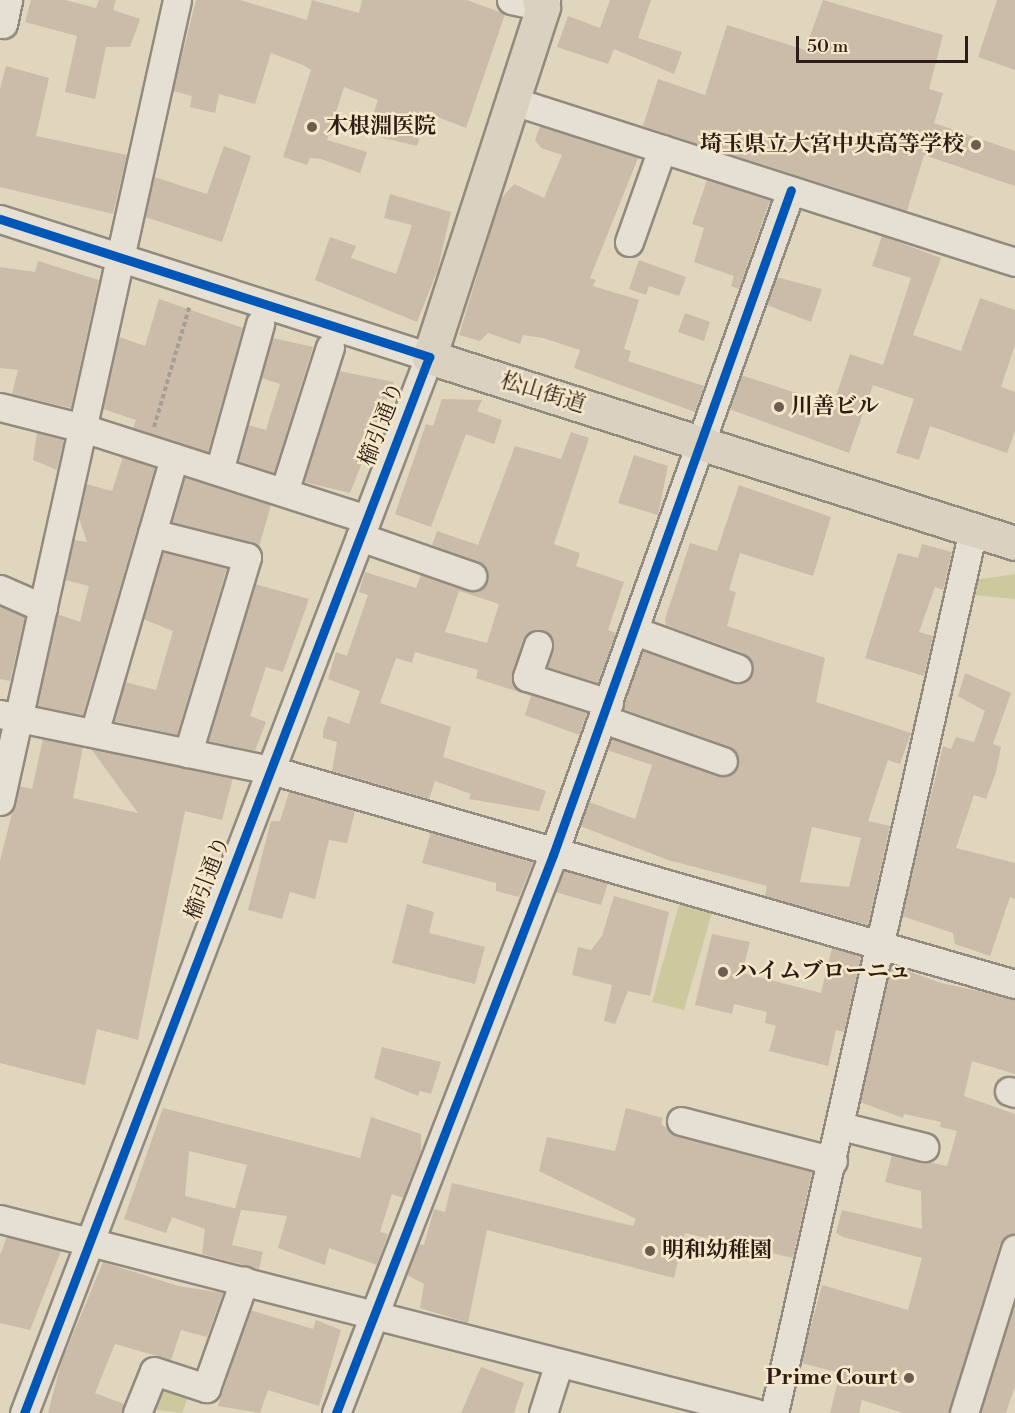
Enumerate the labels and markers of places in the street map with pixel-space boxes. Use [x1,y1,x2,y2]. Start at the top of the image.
place label: 木根淵医院 [326,114,436,140]
marker: 木根淵医院 [303,118,321,136]
place label: 埼玉県立大宮中央高等学校 [700,132,964,158]
marker: 埼玉県立大宮中央高等学校 [969,138,983,152]
place label: 川善ビル [791,394,879,420]
marker: 川善ビル [772,400,786,414]
place label: ハイムブローニュ [735,959,911,985]
marker: ハイムブローニュ [716,965,730,979]
place label: 明和幼稚園 [662,1238,772,1264]
marker: 明和幼稚園 [643,1244,657,1258]
place label: Prime Court [766,1365,897,1391]
marker: Prime Court [902,1371,916,1385]

